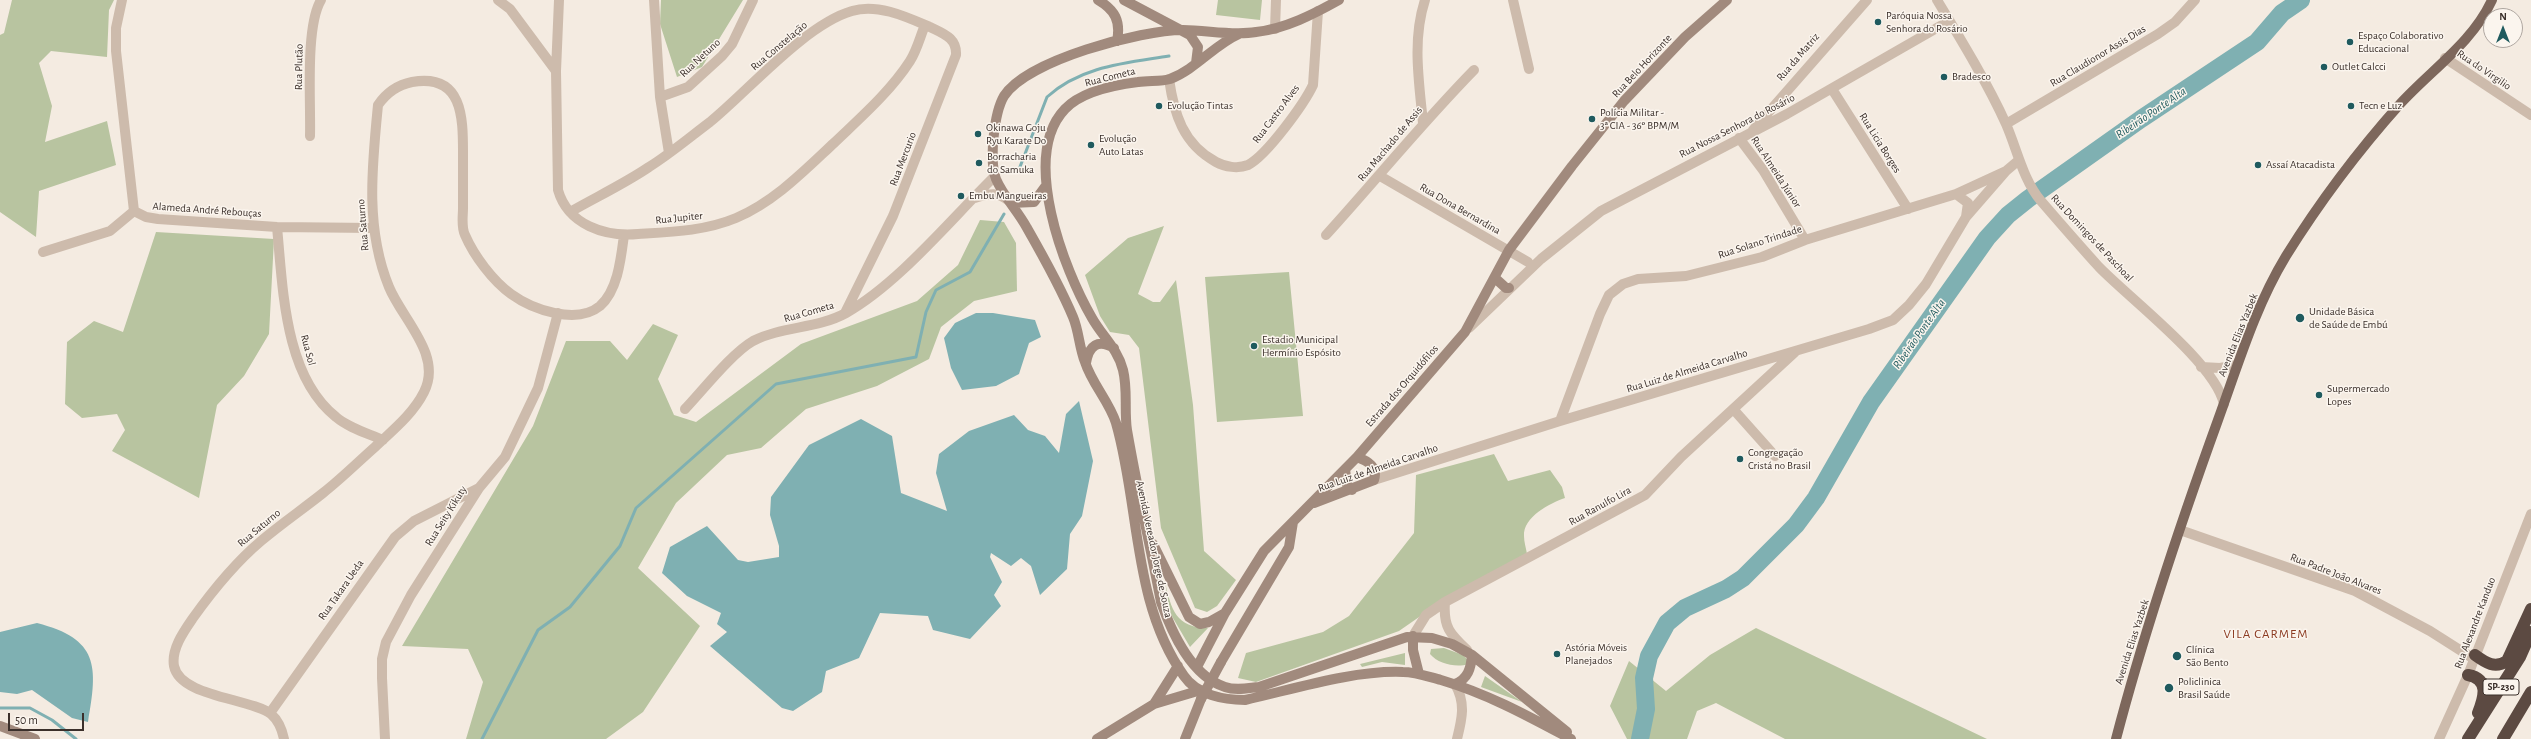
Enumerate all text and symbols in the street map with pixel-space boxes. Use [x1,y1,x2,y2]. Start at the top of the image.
north arrow [2483,8,2523,48]
place label: Paróquia Nossa Senhora do Rosário [1886,9,1968,35]
text: N [2499,11,2507,22]
marker: Paróquia Nossa Senhora do Rosário [1873,17,1883,27]
street label: Rua Constelação [748,19,810,73]
street label: Rua Claudionor Assis Dias [2048,22,2148,90]
place label: Espaço Colaborativo Educacional [2358,29,2444,55]
street label: Rua da Matriz [1774,30,1822,84]
street label: Rua Belo Horizonte [1609,32,1675,100]
street label: Rua Netuno [677,36,723,80]
marker: Espaço Colaborativo Educacional [2345,37,2355,47]
street label: Rua Plutão [292,44,306,90]
street label: Rua do Virgilio [2454,47,2514,93]
place label: Outlet Calcci [2332,60,2386,74]
marker: Outlet Calcci [2319,62,2329,72]
street label: Rua Cometa [1083,64,1137,90]
place label: Bradesco [1952,70,1991,84]
marker: Bradesco [1939,72,1949,82]
street label: Rua Castro Alves [1250,82,1302,146]
water label: Ribeirão Ponte Alta [2113,84,2189,142]
street label: Rua Nossa Senhora do Rosário [1677,91,1797,161]
place label: Evolução Tintas [1167,99,1233,113]
place label: Tecn e Luz [2359,99,2402,113]
marker: Evolução Tintas [1154,101,1164,111]
marker: Tecn e Luz [2346,101,2356,111]
street label: Rua Machado de Assis [1355,104,1425,184]
place label: Polícia Militar - 3ª CIA - 36º BPM/M [1600,106,1679,132]
street label: Rua Licia Borges [1856,110,1904,176]
marker: Polícia Militar - 3ª CIA - 36º BPM/M [1587,114,1597,124]
place label: Okinawa Goju Ryu Karate Do [986,121,1046,147]
marker: Okinawa Goju Ryu Karate Do [973,129,983,139]
street label: Rua Mercurio [887,130,919,188]
place label: Evolução Auto Latas [1099,132,1144,158]
street label: Rua Almeida Júnior [1748,134,1804,210]
marker: Evolução Auto Latas [1086,140,1096,150]
place label: Borracharia do Samuka [987,150,1036,176]
marker: Borracharia do Samuka [974,158,984,168]
place label: Assaí Atacadista [2266,158,2335,172]
marker: Assaí Atacadista [2253,160,2263,170]
street label: Rua Dona Bernardina [1417,181,1503,237]
place label: Embu Mangueiras [969,189,1047,203]
marker: Embu Mangueiras [956,191,966,201]
street label: Rua Domingos de Paschoal [2048,191,2136,285]
street label: Rua Saturno [354,198,372,252]
street label: Alameda André Rebouças [152,200,262,220]
street label: Rua Jupiter [655,209,703,227]
street label: Rua Solano Trindade [1716,222,1804,262]
street label: Avenida Elias Yazbek [2215,291,2261,379]
water label: Ribeirão Ponte Alta [1890,296,1948,372]
street label: Rua Cometa [782,299,836,325]
place label: Unidade Básica de Saúde de Embú [2309,305,2388,331]
marker: Unidade Básica de Saúde de Embú [2294,312,2306,324]
street label: Rua Sol [298,333,318,367]
place label: Estadio Municipal Hermínio Espósito [1262,333,1341,359]
marker: Estadio Municipal Hermínio Espósito [1249,341,1259,351]
street label: Estrada dos Orquidófilos [1363,342,1441,430]
street label: Rua Luiz de Almeida Carvalho [1625,346,1749,396]
place label: Supermercado Lopes [2327,382,2390,408]
marker: Supermercado Lopes [2314,390,2324,400]
street label: Rua Luiz de Almeida Carvalho [1316,441,1440,495]
place label: Congregação Cristá no Brasil [1748,446,1811,472]
marker: Congregação Cristá no Brasil [1735,454,1745,464]
street label: Avenida Vereador Jorge de Souza [1133,479,1175,619]
street label: Rua Seity Kikuty [422,483,470,549]
street label: Rua Ranulfo Lira [1566,483,1634,529]
street label: Rua Saturno [235,506,283,550]
street label: Rua Padre João Alvares [2288,550,2384,598]
street label: Rua Takara Ueda [315,557,367,623]
street label: Rua Alexandre Kanduo [2451,575,2499,671]
street label: Avenida Elias Yazbek [2112,598,2152,686]
district label: VILA CARMEM [2223,626,2309,642]
place label: Astória Móveis Planejados [1565,641,1627,667]
place label: Clínica São Bento [2186,643,2229,669]
marker: Astória Móveis Planejados [1552,649,1562,659]
marker: Clínica São Bento [2171,650,2183,662]
place label: Policlinica Brasil Saúde [2178,675,2230,701]
road number: SP-230 [2483,679,2519,695]
marker: Policlinica Brasil Saúde [2163,682,2175,694]
scale bar [10,705,86,731]
text: 50 m [15,714,38,726]

